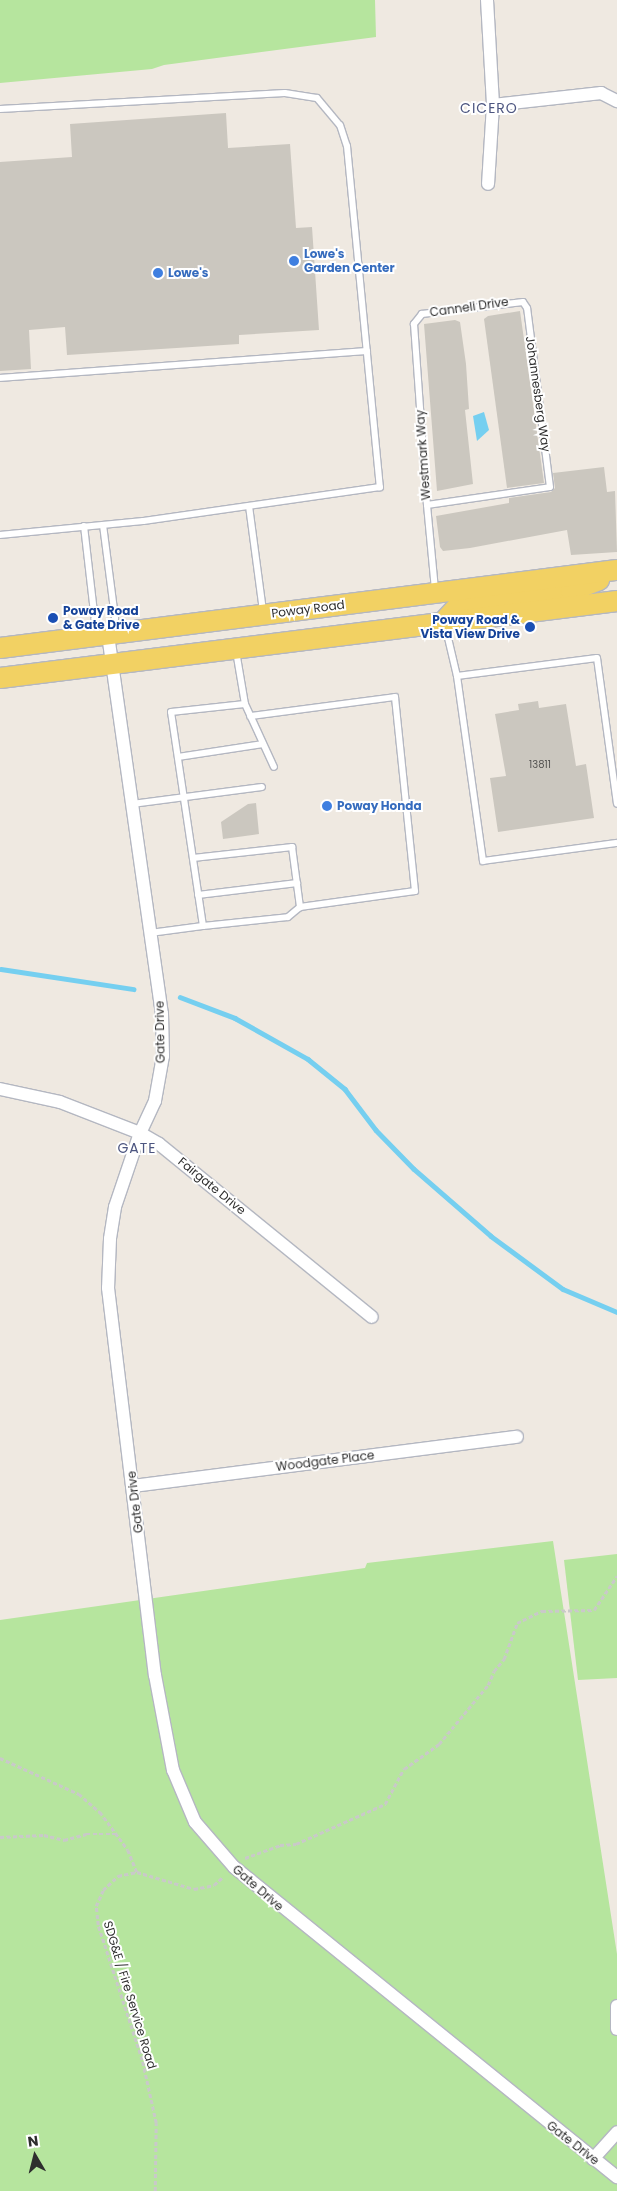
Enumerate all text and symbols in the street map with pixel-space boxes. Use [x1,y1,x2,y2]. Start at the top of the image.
district label: CICERO [459,100,519,116]
place label: Lowe's Garden Center [304,247,395,275]
marker: Lowe's Garden Center [288,255,300,267]
place label: Lowe's [168,266,208,280]
marker: Lowe's [152,267,164,279]
street label: Canneli Drive [429,294,509,320]
street label: Johannesberg Way [523,335,553,453]
street label: Westmark Way [413,409,433,501]
street label: Poway Road [271,597,345,621]
place label: Poway Road & Gate Drive [63,604,140,632]
marker: Poway Road & Gate Drive [47,612,59,624]
place label: Poway Road & Vista View Drive [421,613,520,641]
marker: Poway Road & Vista View Drive [524,621,536,633]
house number: 13811 [529,759,551,771]
place label: Poway Honda [337,799,422,813]
marker: Poway Honda [321,800,333,812]
street label: Gate Drive [152,1001,168,1063]
district label: GATE [117,1140,157,1156]
street label: Fairgate Drive [175,1154,249,1218]
street label: Woodgate Place [275,1448,375,1474]
street label: Gate Drive [124,1470,146,1534]
street label: Gate Drive [230,1862,286,1914]
street label: SDG&E / Fire Service Road [101,1919,159,2071]
street label: Gate Drive [544,2118,602,2168]
north arrow [10,2131,60,2181]
text: N [26,2131,40,2152]

